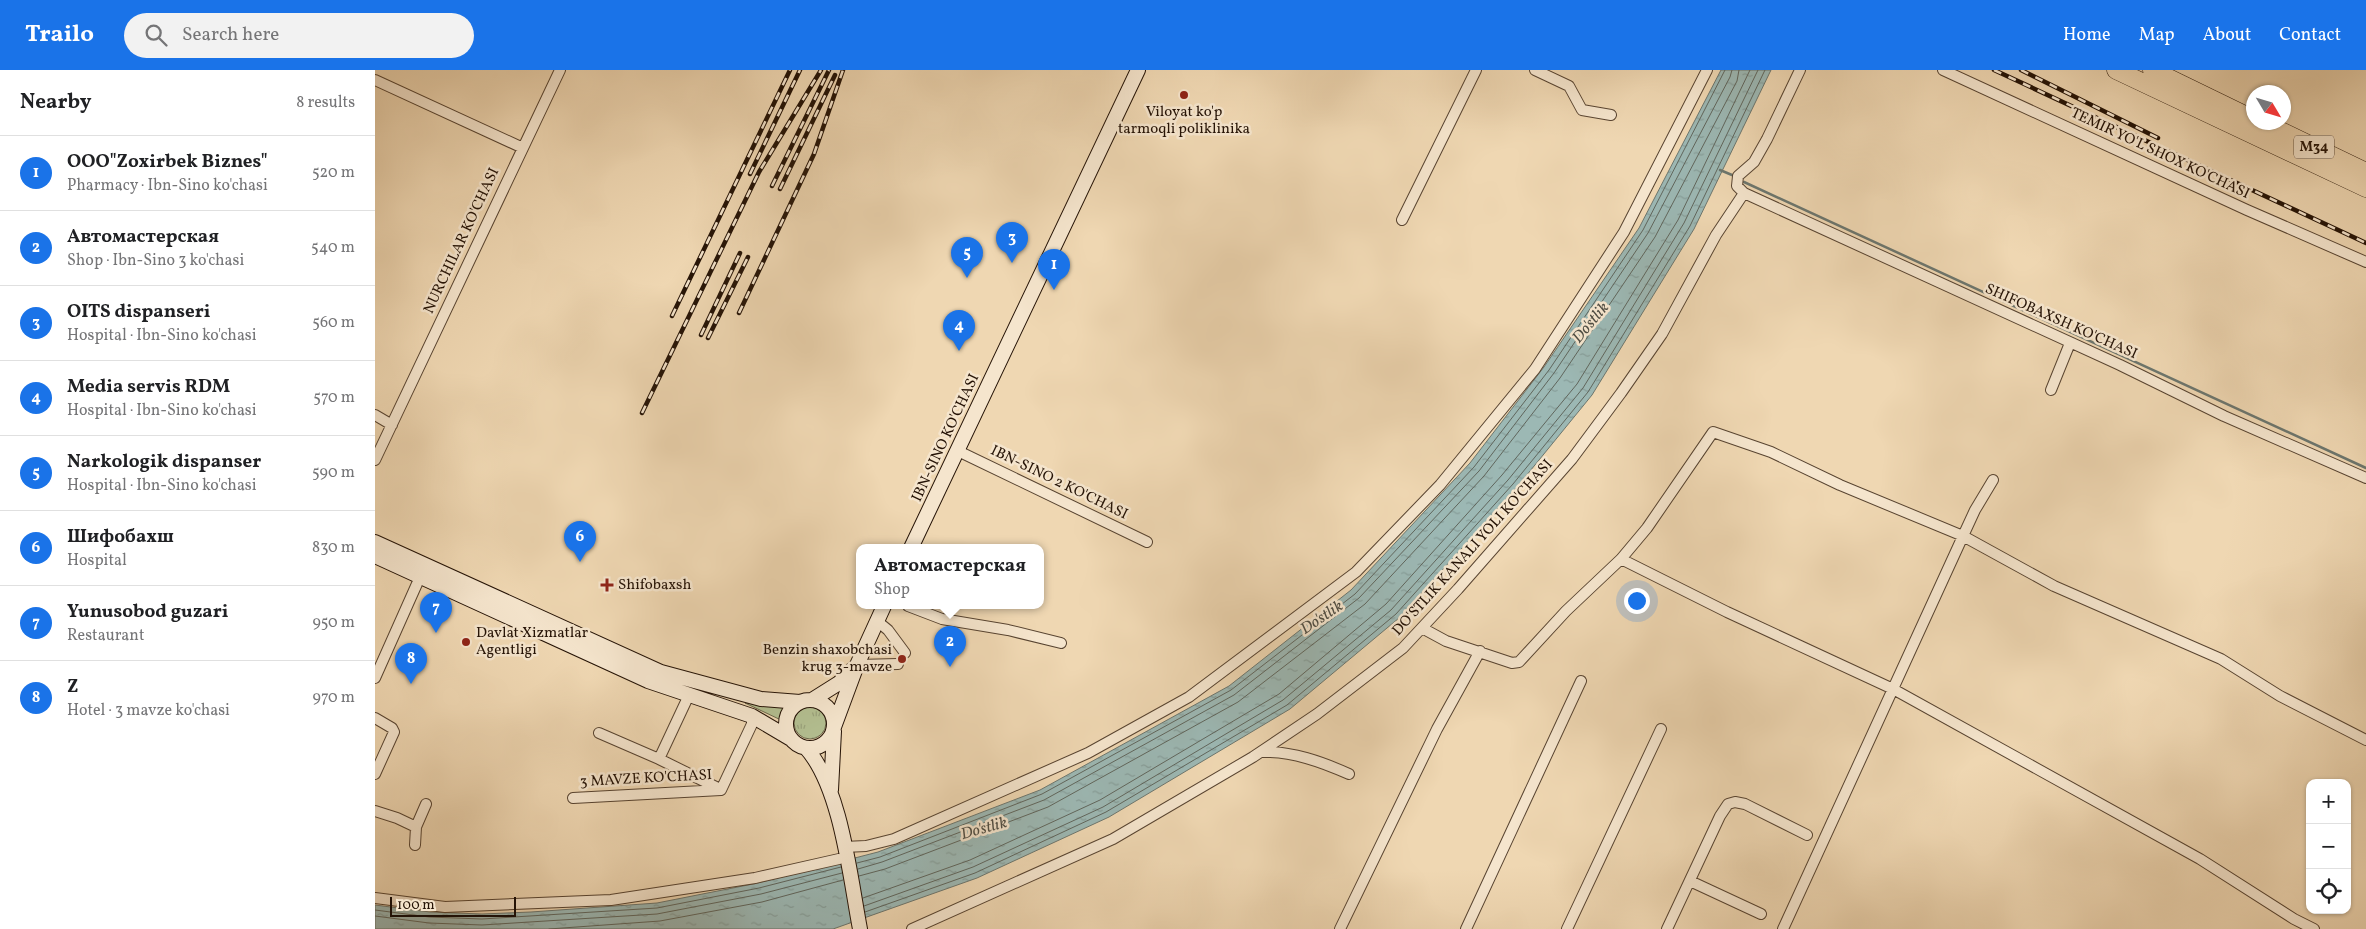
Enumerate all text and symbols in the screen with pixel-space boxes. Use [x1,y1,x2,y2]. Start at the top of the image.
search box [124,13,474,58]
text: Trailo [25,18,94,52]
icon: search [142,21,170,49]
text: Search here [182,22,279,48]
text: Home [2063,23,2111,48]
text: Map [2139,23,2175,48]
text: About [2203,23,2251,48]
text: Contact [2279,23,2341,48]
north arrow [2246,85,2291,130]
text: Nearby [20,88,91,117]
marker: Viloyat ko'p tarmoqli poliklinika [1178,89,1190,101]
text: 8 results [296,92,355,114]
place label: Viloyat ko'p tarmoqli poliklinika [1118,102,1250,140]
street label: TEMIR YO'L SHOX KO'CHASI [2067,103,2253,205]
road number: M34 [2294,136,2334,158]
text: OOO"Zoxirbek Biznes" [67,149,268,175]
text: 1 [33,162,39,184]
text: 520 m [312,162,355,184]
street label: NURCHILAR KO'CHASI [419,165,505,317]
text: Pharmacy · Ibn-Sino ko'chasi [67,175,268,197]
pin: 3 [996,222,1028,263]
text: Автомастерская [67,224,219,250]
text: 2 [32,237,40,259]
text: 540 m [311,237,355,259]
pin: 5 [951,237,983,278]
pin: 1 [1038,249,1070,290]
text: Shop · Ibn-Sino 3 ko'chasi [67,250,244,272]
street label: SHIFOBAXSH KO'CHASI [1981,279,2141,365]
water label: Do'stlik [1567,297,1615,348]
text: OITS dispanseri [67,299,210,325]
pin: 4 [943,310,975,351]
text: 3 [32,312,40,334]
text: 560 m [312,312,355,334]
text: Hospital · Ibn-Sino ko'chasi [67,325,257,347]
street label: IBN-SINO KO'CHASI [907,370,985,506]
text: Media servis RDM [67,374,230,400]
text: 4 [31,387,41,409]
text: 570 m [313,387,355,409]
text: Hospital · Ibn-Sino ko'chasi [67,400,257,422]
street label: IBN-SINO 2 KO'CHASI [987,441,1131,525]
text: Narkologik dispanser [67,449,261,475]
street label: DO'STLIK KANALI YOLI KO'CHASI [1388,455,1558,641]
text: 5 [32,462,40,484]
text: 590 m [312,462,355,484]
text: Hospital · Ibn-Sino ko'chasi [67,475,257,497]
pin: 6 [564,521,596,562]
text: Шифобахш [67,524,174,550]
text: 6 [32,537,40,559]
text: 830 m [312,537,355,559]
popup [856,544,1044,609]
text: Hospital [67,550,127,572]
text: Автомастерская [874,553,1026,579]
place label: Shifobaxsh [618,575,691,596]
marker: Shifobaxsh [600,578,614,592]
text: Shop [874,579,910,601]
your location [1624,588,1650,614]
pin: 7 [420,592,452,633]
water label: Do'stlik [1296,595,1348,640]
text: Yunusobod guzari [67,599,228,625]
text: 7 [32,612,40,634]
text: 950 m [313,612,355,634]
place label: Davlat Xizmatlar Agentligi [476,623,588,661]
text: Restaurant [67,625,145,647]
pin: 2 [934,626,966,667]
marker: Davlat Xizmatlar Agentligi [460,636,472,648]
place label: Benzin shaxobchasi krug 3-mavze [763,640,892,678]
pin: 8 [395,643,427,684]
marker: Benzin shaxobchasi krug 3-mavze [896,653,908,665]
text: Z [67,674,79,700]
text: 8 [32,687,40,709]
text: 970 m [313,687,355,709]
text: Hotel · 3 mavze ko'chasi [67,700,230,722]
street label: 3 MAVZE KO'CHASI [579,765,713,793]
map controls [2306,779,2351,914]
button: + [2306,779,2351,824]
water label: Do'stlik [958,812,1010,846]
button: − [2306,824,2351,869]
button: locate [2306,869,2351,914]
scale bar [390,894,516,917]
text: 100 m [397,896,435,915]

